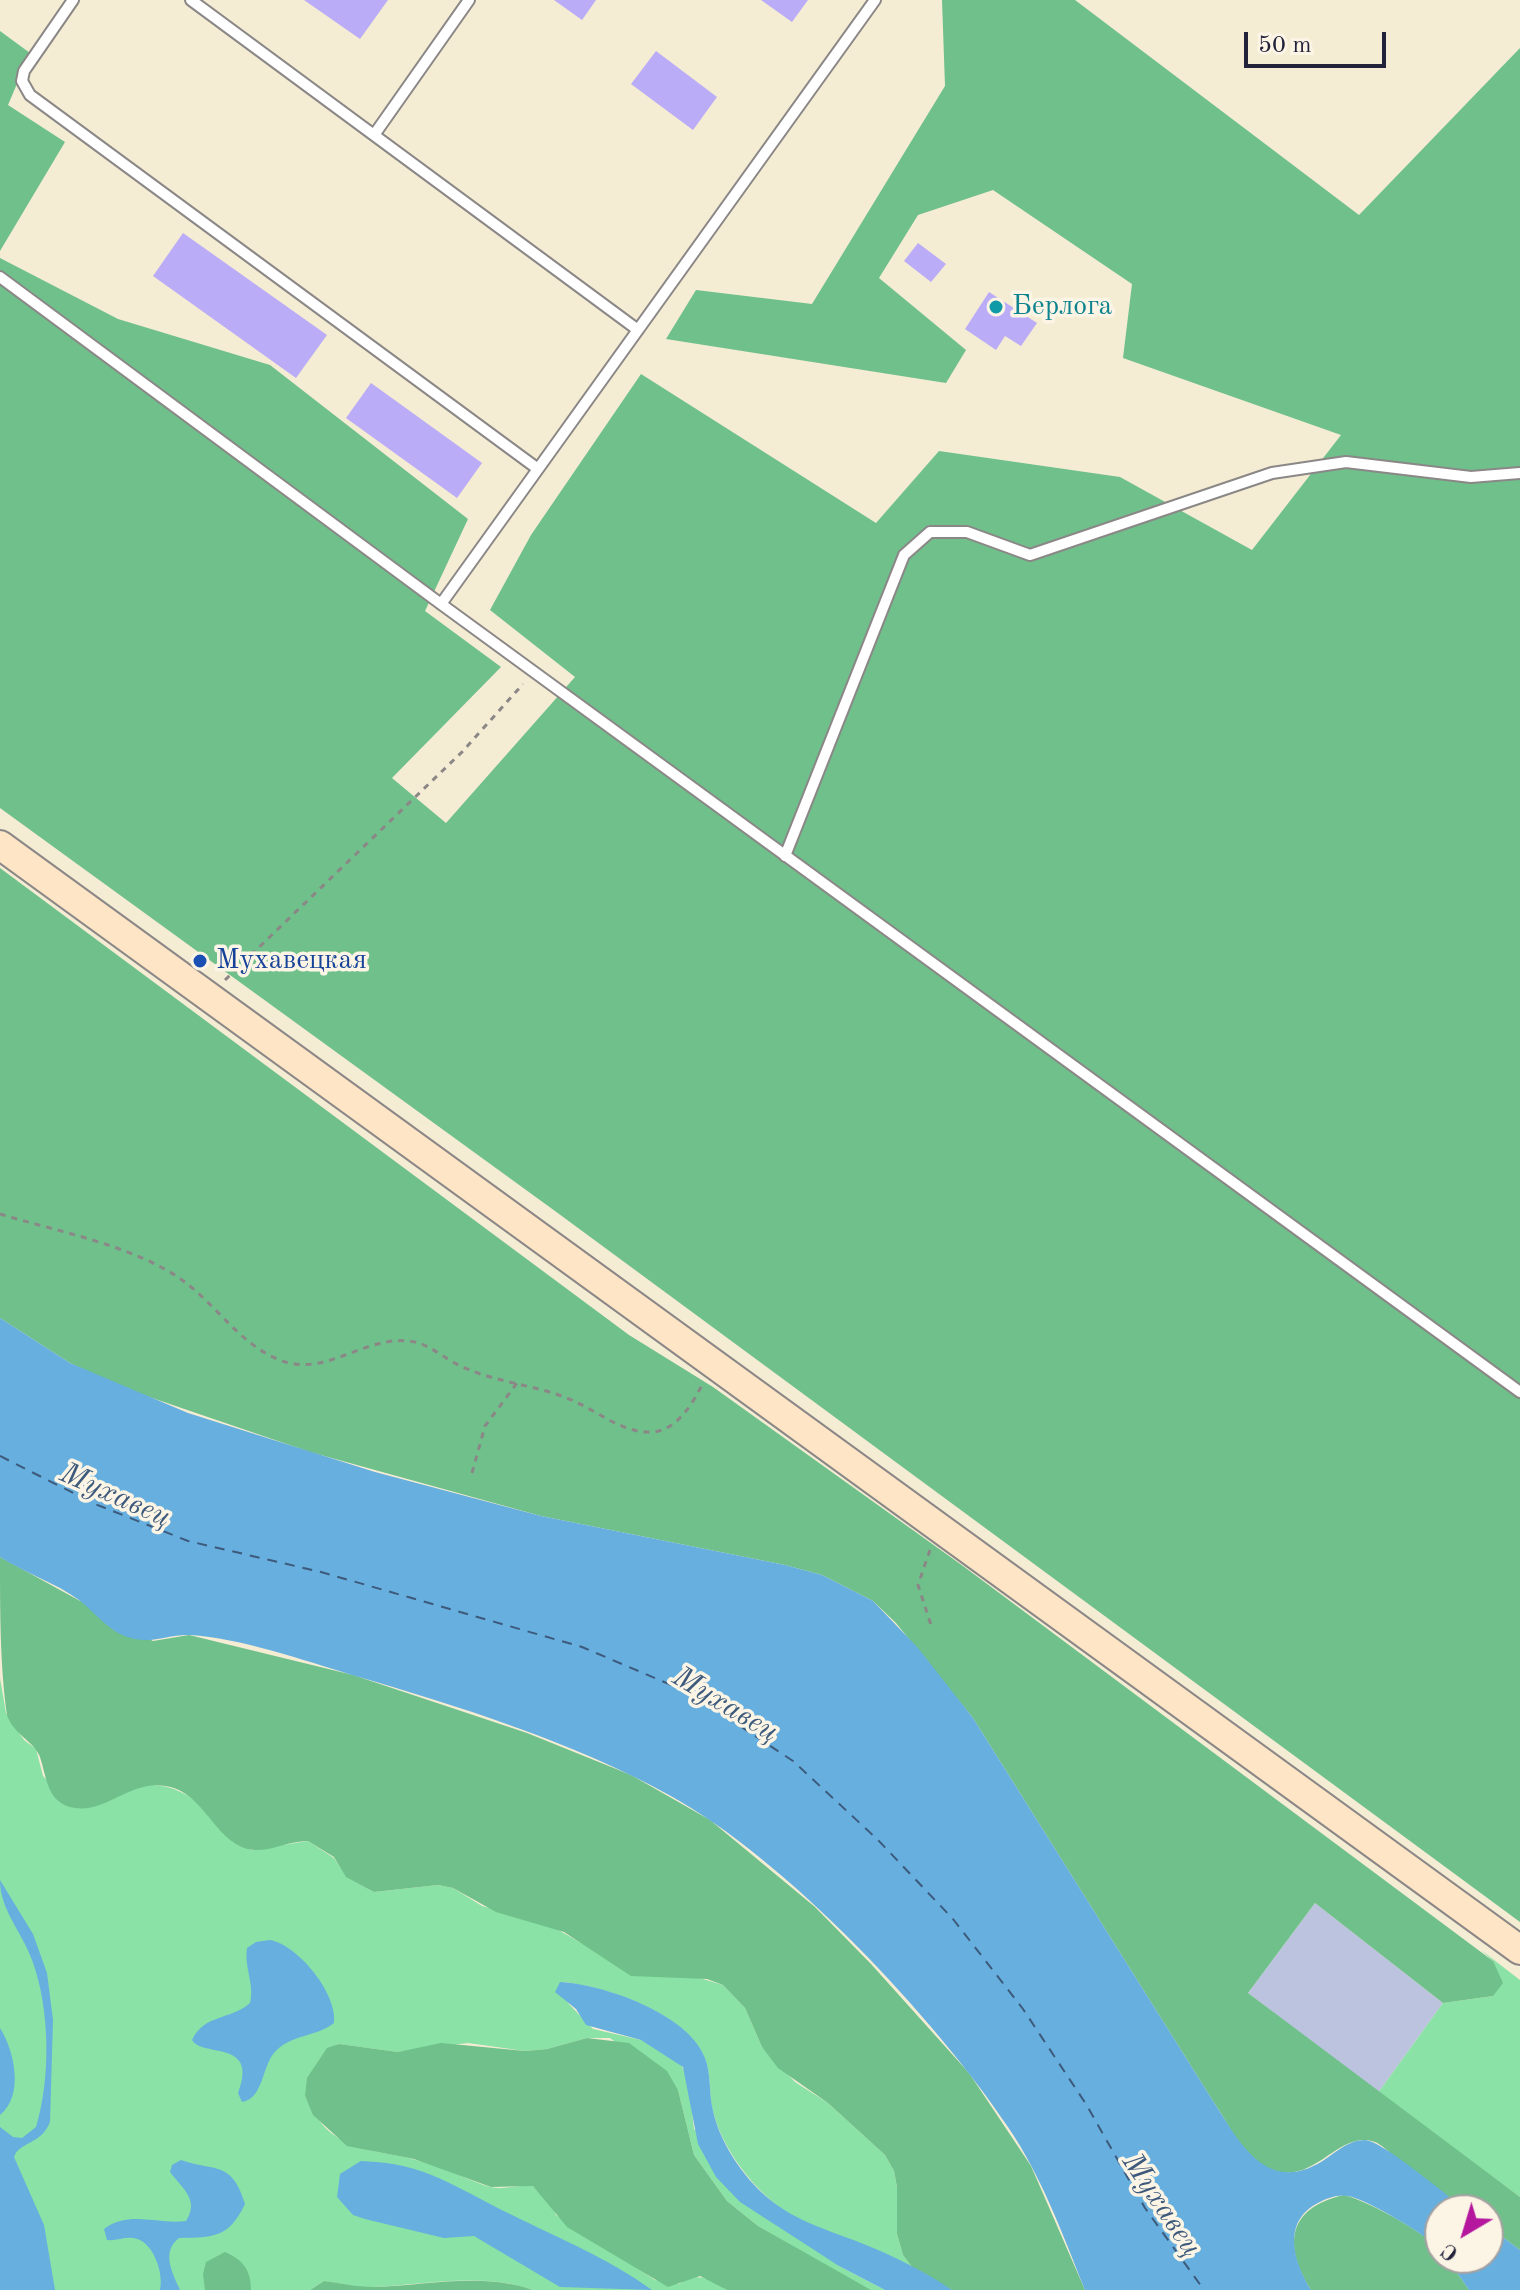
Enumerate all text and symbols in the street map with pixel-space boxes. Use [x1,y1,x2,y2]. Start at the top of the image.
scale bar [1248,16,1390,66]
text: 50 m [1258,34,1312,58]
place label: Берлога [1012,290,1112,324]
marker: Берлога [987,298,1005,316]
place label: Мухавецкая [216,944,367,978]
marker: Мухавецкая [191,952,209,970]
water label: Мухавец [54,1456,176,1536]
water label: Мухавец [665,1659,785,1751]
water label: Мухавец [1113,2146,1209,2264]
north arrow [1424,2194,1504,2274]
text: С [1438,2238,1463,2264]

